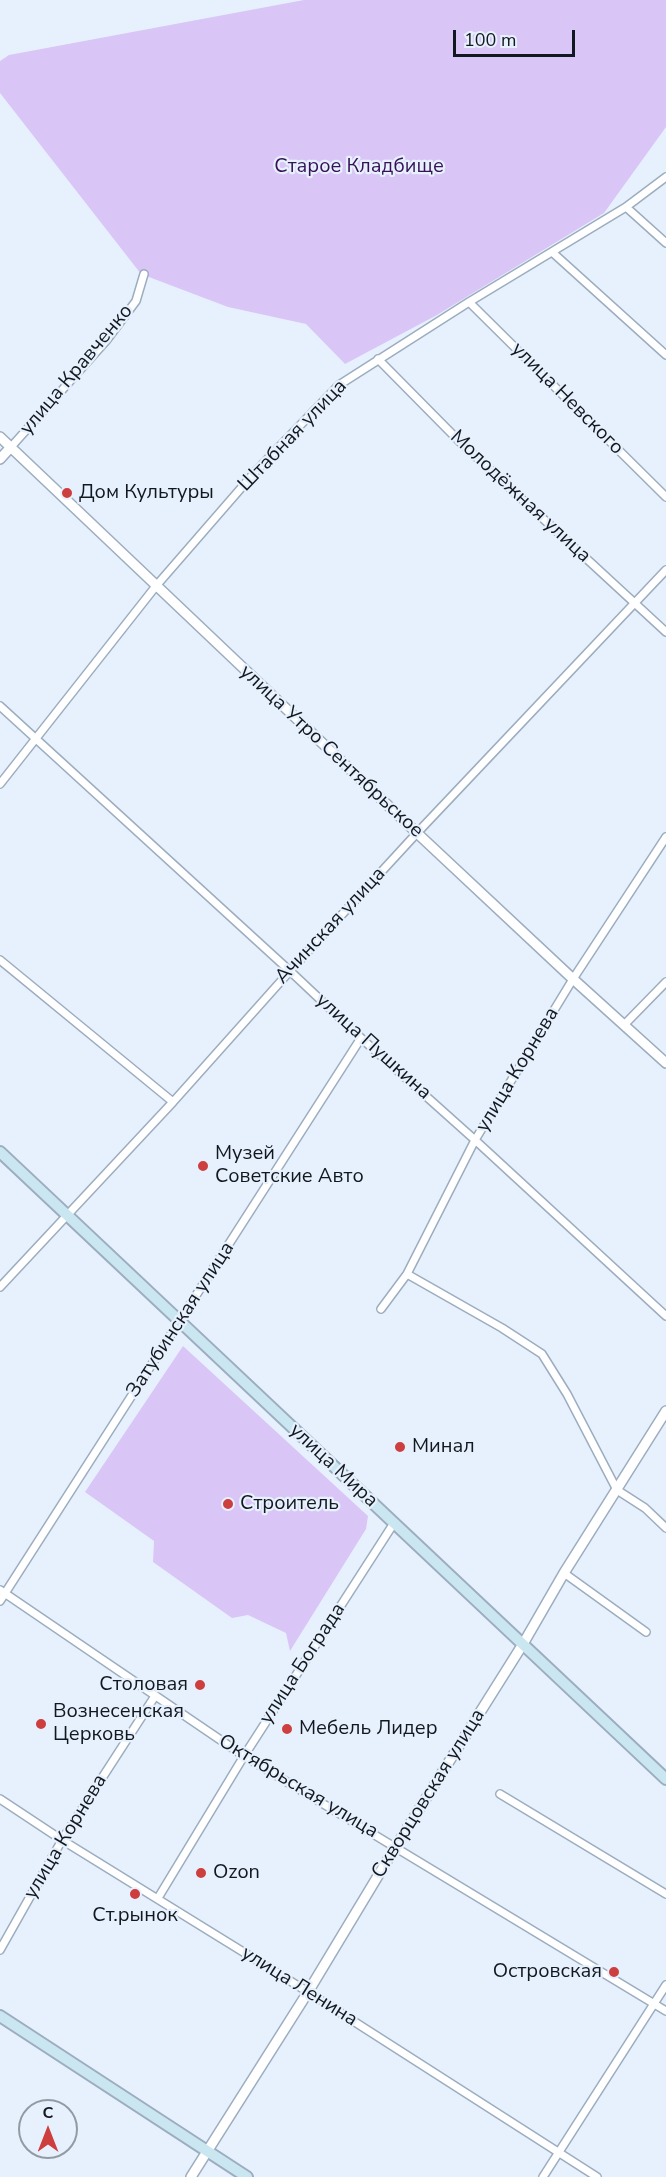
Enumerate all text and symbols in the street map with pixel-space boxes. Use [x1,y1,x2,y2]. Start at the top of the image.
scale bar [456,18,578,56]
text: 100 m [464,28,516,52]
park label: Старое Кладбище [274,155,444,179]
street label: улица Кравченко [15,300,139,440]
street label: улица Невского [506,338,628,460]
street label: Штабная улица [234,375,352,497]
street label: Молодёжная улица [445,426,595,568]
place label: Дом Культуры [79,481,214,505]
marker: Дом Культуры [60,486,74,500]
street label: улица Утро Сентябрьское [234,661,428,843]
street label: Ачинская улица [271,863,391,989]
street label: улица Пушкина [310,989,436,1105]
street label: улица Корнева [471,1003,565,1137]
place label: Музей Советские Авто [215,1142,364,1189]
marker: Музей Советские Авто [196,1159,210,1173]
street label: Затубинская улица [122,1238,240,1402]
street label: улица Мира [284,1419,382,1513]
place label: Минал [412,1435,475,1459]
marker: Минал [393,1440,407,1454]
place label: Строитель [240,1492,339,1516]
marker: Строитель [221,1497,235,1511]
street label: улица Бограда [255,1599,351,1729]
place label: Столовая [99,1673,188,1697]
marker: Столовая [193,1678,207,1692]
place label: Вознесенская Церковь [53,1700,184,1747]
street label: Скворцовская улица [367,1705,491,1883]
marker: Вознесенская Церковь [34,1717,48,1731]
place label: Мебель Лидер [299,1717,437,1741]
marker: Мебель Лидер [280,1722,294,1736]
street label: Октябрьская улица [214,1730,382,1844]
street label: улица Корнева [19,1770,113,1904]
place label: Ozon [213,1861,260,1885]
marker: Ozon [194,1866,208,1880]
marker: Ст.рынок [128,1887,142,1901]
place label: Ст.рынок [92,1904,178,1928]
street label: улица Ленина [236,1942,362,2032]
place label: Островская [493,1960,602,1984]
marker: Островская [607,1965,621,1979]
north arrow [18,2099,78,2159]
text: С [43,2102,53,2124]

